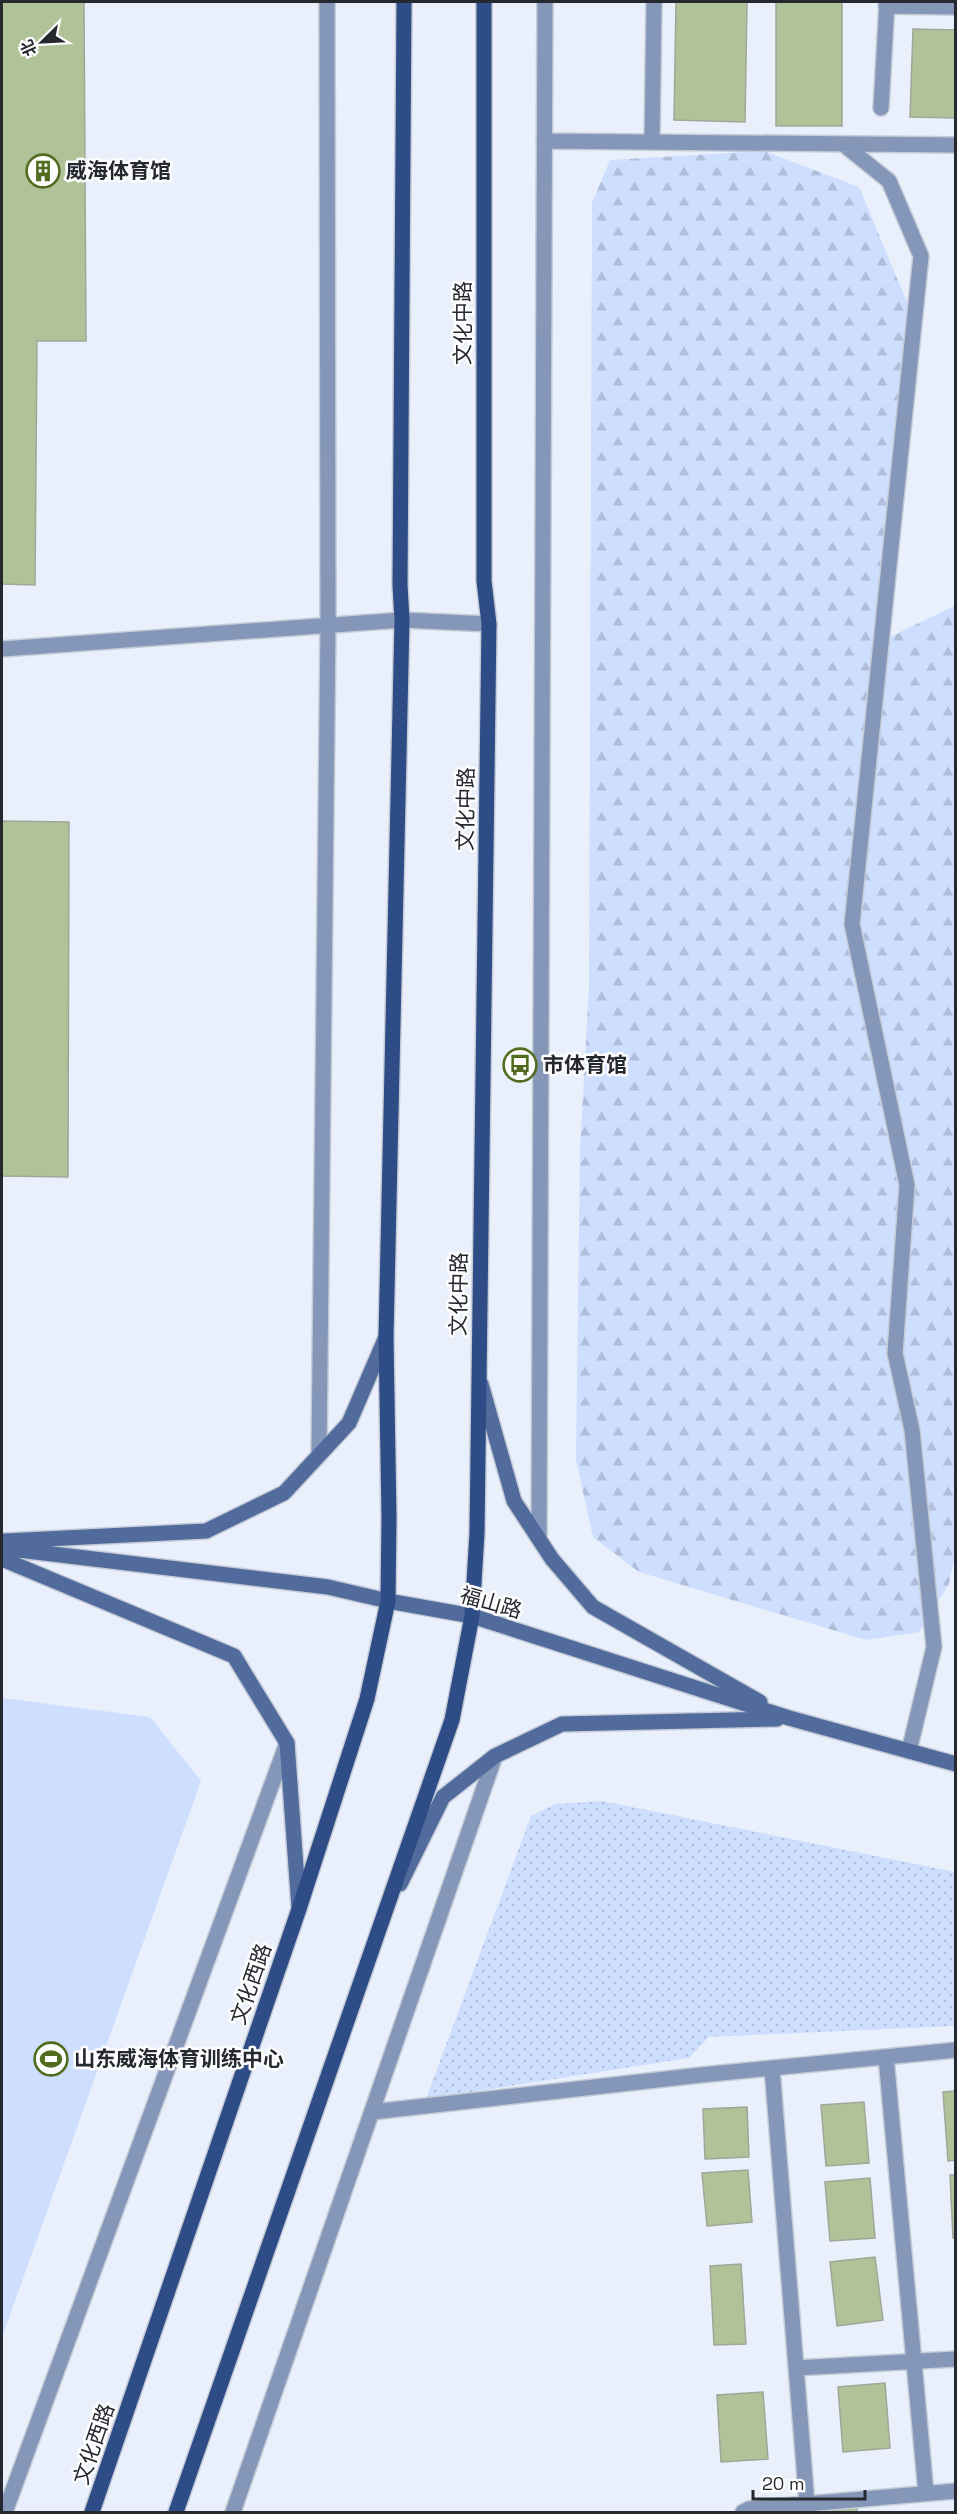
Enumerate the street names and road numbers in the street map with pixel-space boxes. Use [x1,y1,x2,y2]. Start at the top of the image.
street label: 文化中路 [449,281,476,365]
street label: 文化中路 [451,767,480,851]
street label: 文化中路 [444,1252,473,1336]
street label: 福山路 [457,1581,525,1624]
street label: 文化西路 [224,1940,277,2028]
street label: 文化西路 [67,2400,120,2488]

